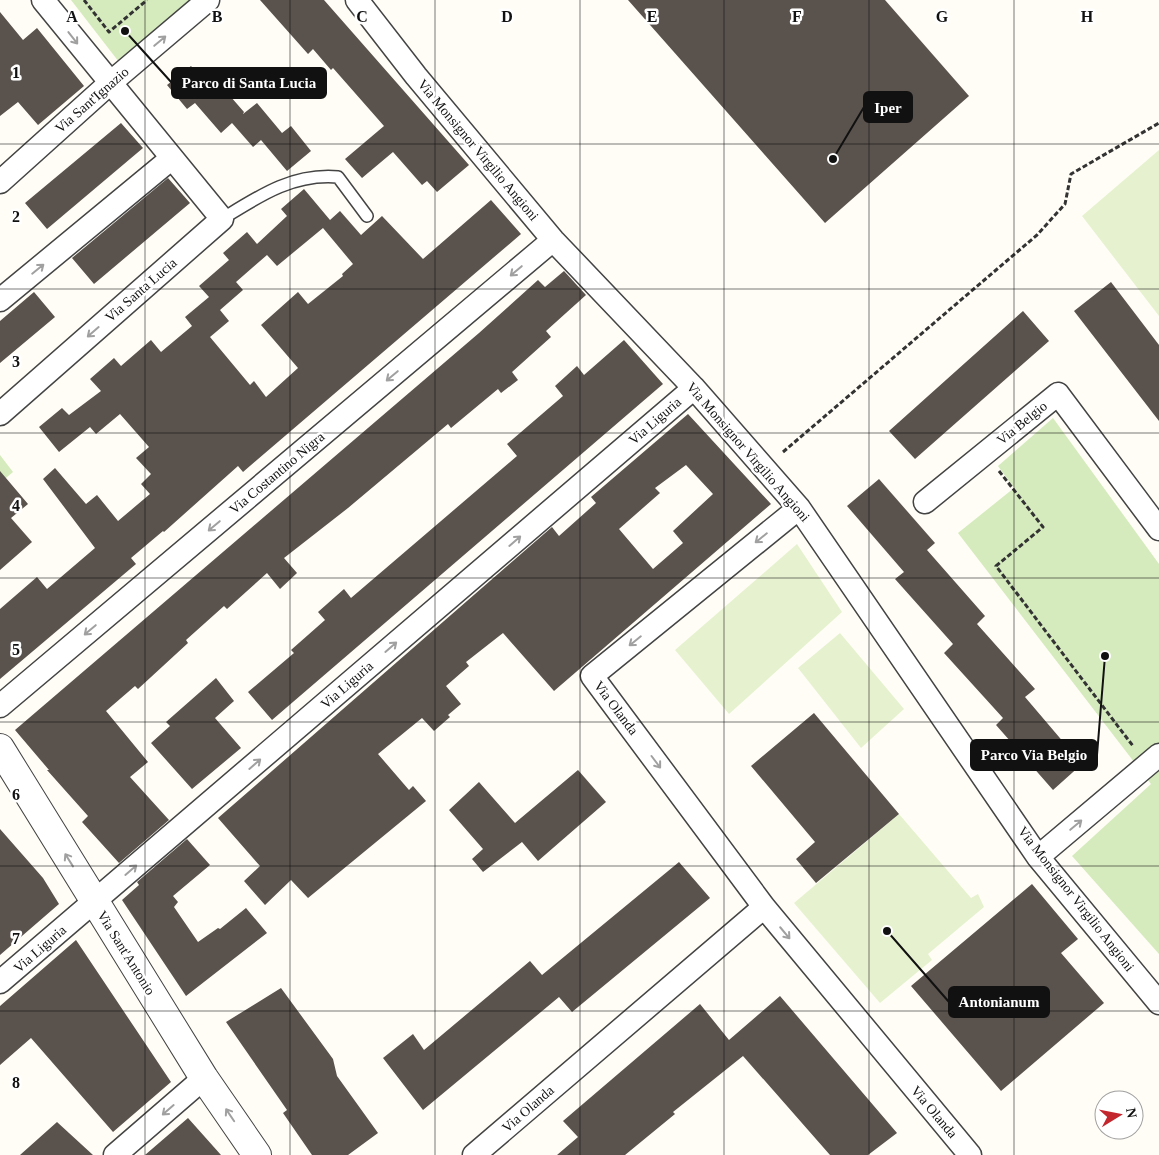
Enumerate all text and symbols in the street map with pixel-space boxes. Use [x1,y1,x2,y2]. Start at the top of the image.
text: A [66,8,78,25]
text: B [212,8,223,25]
text: C [356,8,368,25]
text: D [501,8,513,25]
text: E [647,8,657,25]
text: F [792,8,802,25]
text: G [936,8,949,25]
text: H [1081,8,1094,25]
one-way arrow [68,31,79,44]
one-way arrow [153,35,166,46]
text: 1 [12,64,20,81]
street label: Via Sant'Ignazio [52,64,132,136]
callout: Parco di Santa Lucia [172,68,326,98]
text: Parco di Santa Lucia [182,75,317,91]
street label: Via Monsignor Virgilio Angioni [415,76,541,224]
callout: Iper [864,92,912,122]
text: Iper [874,100,902,116]
text: 2 [12,208,20,225]
street label: Via Santa Lucia [102,255,180,325]
one-way arrow [31,263,44,275]
one-way arrow [510,265,523,276]
one-way arrow [87,326,100,338]
text: 3 [12,353,20,370]
one-way arrow [385,370,398,381]
street label: Via Monsignor Virgilio Angioni [683,379,813,525]
street label: Via Liguria [626,394,685,448]
street label: Via Belgio [994,398,1050,448]
street label: Via Costantino Nigra [227,429,328,517]
text: 4 [12,497,20,514]
one-way arrow [208,520,221,531]
one-way arrow [755,533,768,544]
one-way arrow [508,536,521,547]
one-way arrow [83,625,96,636]
one-way arrow [629,635,642,646]
text: 5 [12,641,20,658]
one-way arrow [385,641,398,653]
street label: Via Liguria [318,658,377,712]
street label: Via Olanda [591,678,642,738]
callout: Parco Via Belgio [971,740,1097,770]
text: Parco Via Belgio [981,747,1087,763]
one-way arrow [650,755,661,768]
one-way arrow [248,758,261,770]
text: 6 [12,786,20,803]
one-way arrow [1069,820,1082,831]
street label: Via Monsignor Virgilio Angioni [1015,824,1137,974]
one-way arrow [63,854,73,868]
one-way arrow [125,864,138,876]
street label: Via Sant'Antonio [94,908,158,998]
street label: Via Liguria [11,922,70,976]
one-way arrow [780,926,791,939]
text: 7 [12,930,20,947]
callout: Antonianum [949,987,1049,1017]
text: Antonianum [959,994,1040,1010]
text: 8 [12,1074,20,1091]
street label: Via Olanda [499,1082,557,1135]
street label: Via Olanda [908,1083,961,1142]
north arrow [1094,1090,1144,1140]
one-way arrow [161,1104,174,1116]
text: N [1123,1107,1140,1119]
one-way arrow [225,1108,235,1122]

